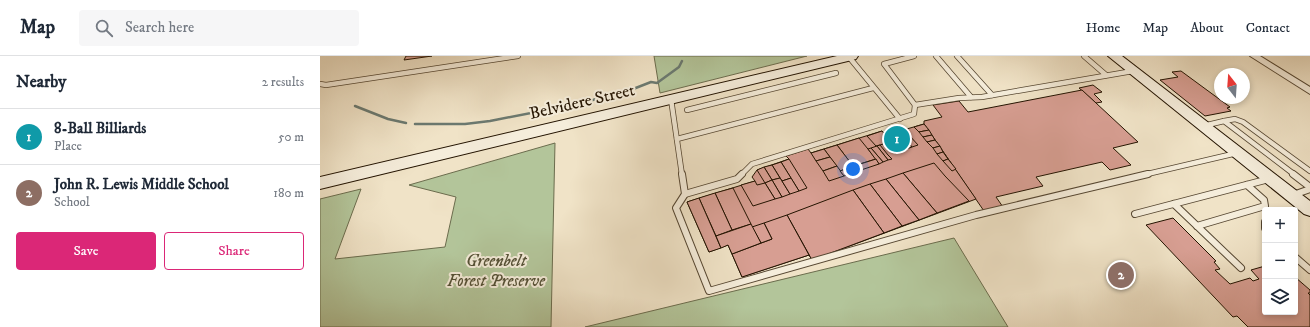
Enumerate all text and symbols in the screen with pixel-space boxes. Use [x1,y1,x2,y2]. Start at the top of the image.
search box [79,10,359,46]
text: Map [20,16,55,39]
icon: search [93,17,115,39]
text: Search here [125,18,194,37]
text: Home [1086,19,1120,37]
text: Map [1142,19,1168,37]
text: About [1190,19,1224,37]
text: Contact [1246,19,1290,37]
north arrow [1214,68,1250,104]
text: Nearby [16,71,66,93]
text: 2 results [262,74,304,90]
street label: Belvidere Street [527,79,637,125]
text: 8-Ball Billiards [54,119,146,138]
pin: 1 [884,124,910,154]
text: 1 [27,129,31,145]
text: 50 m [278,129,304,145]
text: Place [54,138,82,154]
your location [843,159,863,179]
text: John R. Lewis Middle School [54,175,229,194]
text: 2 [26,185,32,201]
text: 180 m [273,185,304,201]
text: School [54,194,90,210]
map controls [1262,207,1298,315]
button: + [1262,207,1298,243]
button: Save [16,232,156,270]
button: Share [164,232,304,270]
button: − [1262,243,1298,279]
park label: Greenbelt Forest Preserve [447,250,546,292]
pin: 2 [1108,260,1134,290]
button: layers [1262,279,1298,315]

